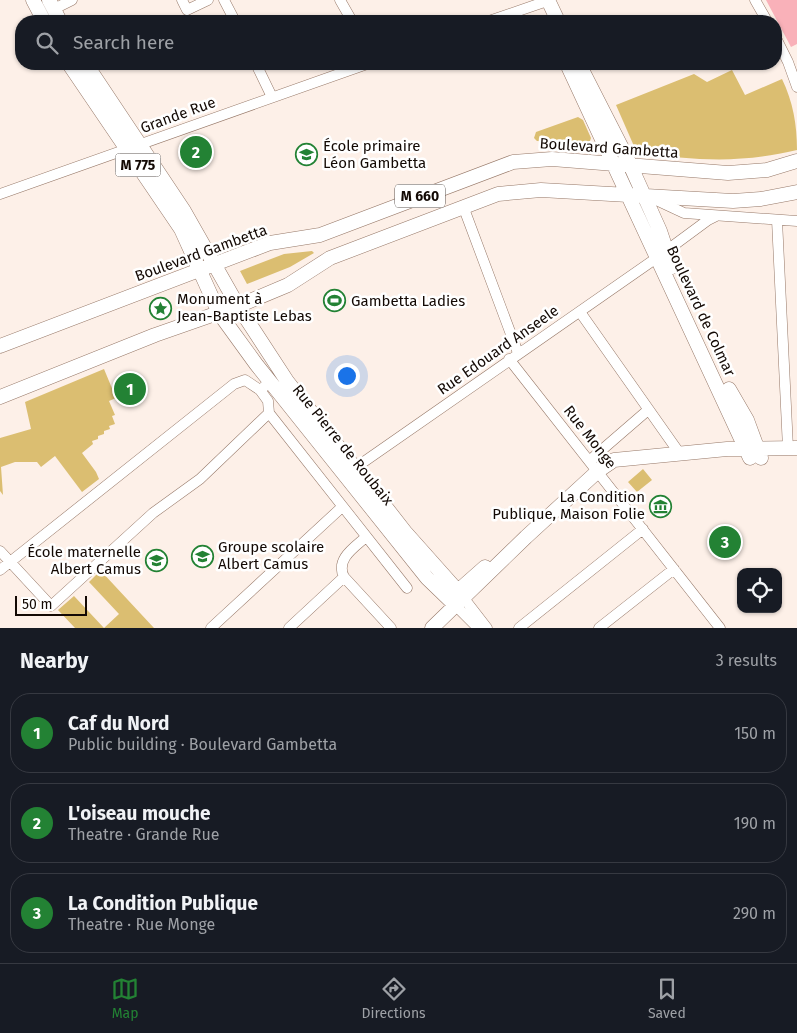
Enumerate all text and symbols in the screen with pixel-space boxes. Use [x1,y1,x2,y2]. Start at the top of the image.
search box [15,15,782,70]
icon: search [33,29,61,57]
text: Search here [73,31,174,54]
street label: Grande Rue [138,93,218,137]
pin: 2 [180,133,212,171]
street label: Boulevard Gambetta [539,134,679,162]
place label: École primaire Léon Gambetta [323,137,426,172]
school or university icon: École primaire Léon Gambetta [295,143,319,167]
road number: M 775 [116,154,160,176]
road number: M 660 [395,185,445,208]
street label: Boulevard Gambetta [133,221,269,285]
street label: Boulevard de Colmar [663,243,739,379]
sports icon: Gambetta Ladies [323,289,347,313]
place label: Monument à Jean-Baptiste Lebas [177,290,312,325]
place label: Gambetta Ladies [351,292,465,310]
place icon: Monument à Jean-Baptiste Lebas [149,296,173,320]
street label: Rue Edouard Anseele [434,301,562,399]
your location [334,363,360,389]
pin: 1 [114,370,146,408]
street label: Rue Pierre de Roubaix [289,381,398,510]
street label: Rue Monge [560,402,620,472]
place label: La Condition Publique, Maison Folie [492,488,645,523]
museum icon: La Condition Publique, Maison Folie [649,494,673,518]
pin: 3 [709,523,741,561]
place label: Groupe scolaire Albert Camus [218,538,324,573]
place label: École maternelle Albert Camus [27,543,141,578]
school or university icon: Groupe scolaire Albert Camus [190,544,214,568]
school or university icon: École maternelle Albert Camus [145,549,169,573]
map controls [737,568,782,613]
button: locate [737,568,782,613]
scale bar [15,593,88,616]
text: 50 m [22,596,53,613]
text: Nearby [20,648,88,674]
text: 3 results [716,651,777,670]
text: Caf du Nord [68,712,169,735]
text: 1 [33,724,41,743]
text: 150 m [734,724,776,743]
text: Public building · Boulevard Gambetta [68,735,337,754]
text: L'oiseau mouche [68,802,210,825]
text: 2 [33,814,41,833]
text: 190 m [734,814,776,833]
text: Theatre · Grande Rue [68,825,219,844]
text: La Condition Publique [68,892,258,915]
text: 3 [33,904,41,923]
text: 290 m [733,904,776,923]
text: Theatre · Rue Monge [68,915,215,934]
tab: Map [111,975,139,1022]
tab: Directions [361,975,426,1022]
tab: Saved [648,975,686,1022]

